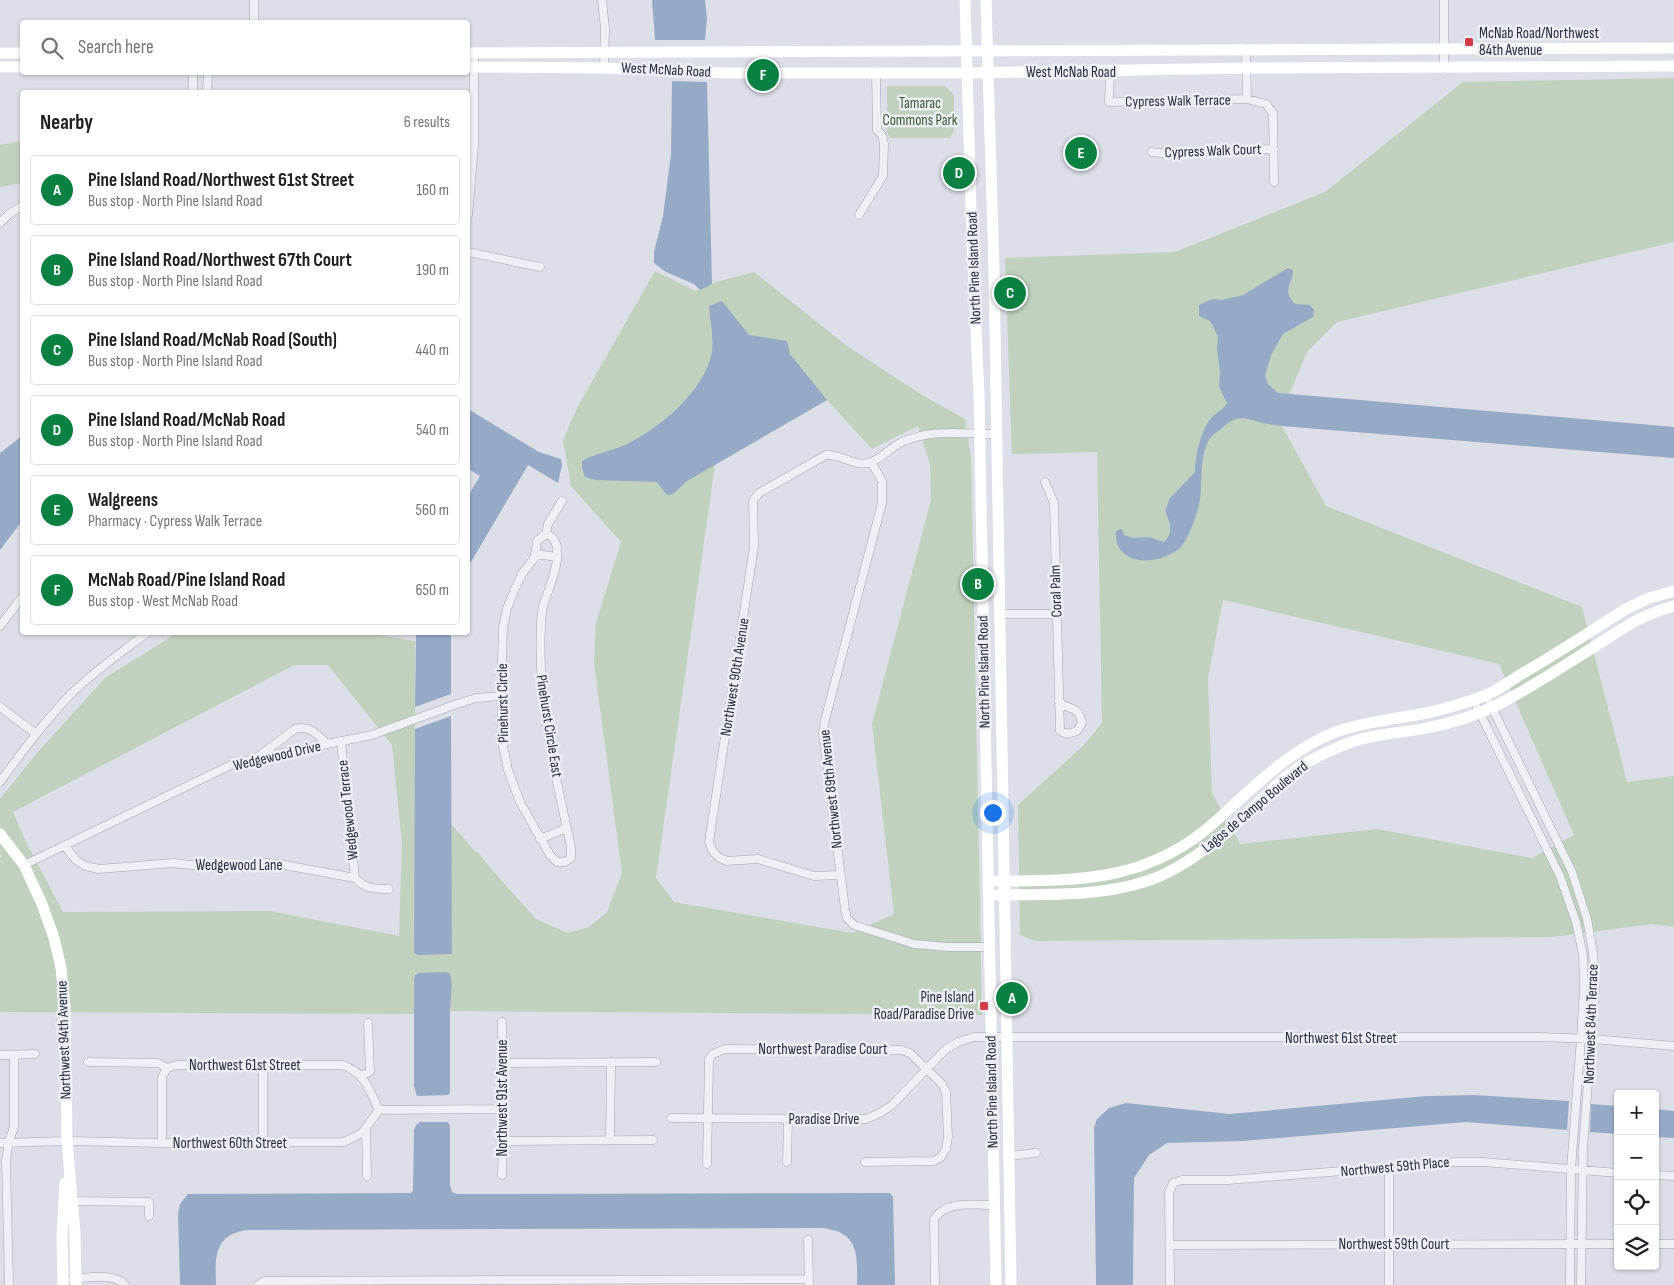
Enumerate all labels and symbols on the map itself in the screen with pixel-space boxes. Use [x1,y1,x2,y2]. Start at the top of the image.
place label: McNab Road/Northwest 84th Avenue [1479,24,1599,60]
marker: McNab Road/Northwest 84th Avenue [1463,36,1475,48]
pin: F [747,56,779,94]
street label: West McNab Road [621,58,711,82]
street label: West McNab Road [1026,63,1116,82]
street label: Cypress Walk Terrace [1125,91,1231,111]
park label: Tamarac Commons Park [883,94,958,130]
pin: E [1065,134,1097,172]
street label: Cypress Walk Court [1164,140,1262,162]
pin: D [943,154,975,192]
street label: North Pine Island Road [963,211,985,325]
pin: C [994,274,1026,312]
street label: Coral Palm [1046,564,1066,618]
pin: B [962,565,994,603]
street label: North Pine Island Road [974,615,994,729]
street label: Northwest 90th Avenue [716,617,754,737]
street label: Pinehurst Circle [493,663,513,743]
street label: Pinehurst Circle East [532,673,567,779]
street label: Northwest 89th Avenue [815,729,847,849]
street label: Wedgewood Drive [231,737,323,775]
street label: Lagos de Campo Boulevard [1198,757,1312,857]
street label: Wedgewood Terrace [333,759,363,861]
your location [980,800,1006,826]
street label: Wedgewood Lane [196,856,282,875]
street label: Northwest 84th Terrace [1579,964,1603,1084]
pin: A [996,979,1028,1017]
street label: Northwest 94th Avenue [52,980,76,1100]
place label: Pine Island Road/Paradise Drive [874,988,974,1024]
marker: Pine Island Road/Paradise Drive [978,1000,990,1012]
street label: Northwest 61st Street [1285,1029,1397,1048]
street label: North Pine Island Road [982,1035,1002,1149]
street label: Northwest 91st Avenue [493,1039,512,1157]
street label: Northwest Paradise Court [758,1040,888,1059]
street label: Northwest 61st Street [189,1056,301,1075]
street label: Paradise Drive [789,1110,859,1129]
street label: Northwest 60th Street [173,1134,288,1153]
street label: Northwest 59th Place [1340,1153,1450,1181]
street label: Northwest 59th Court [1339,1235,1450,1254]

